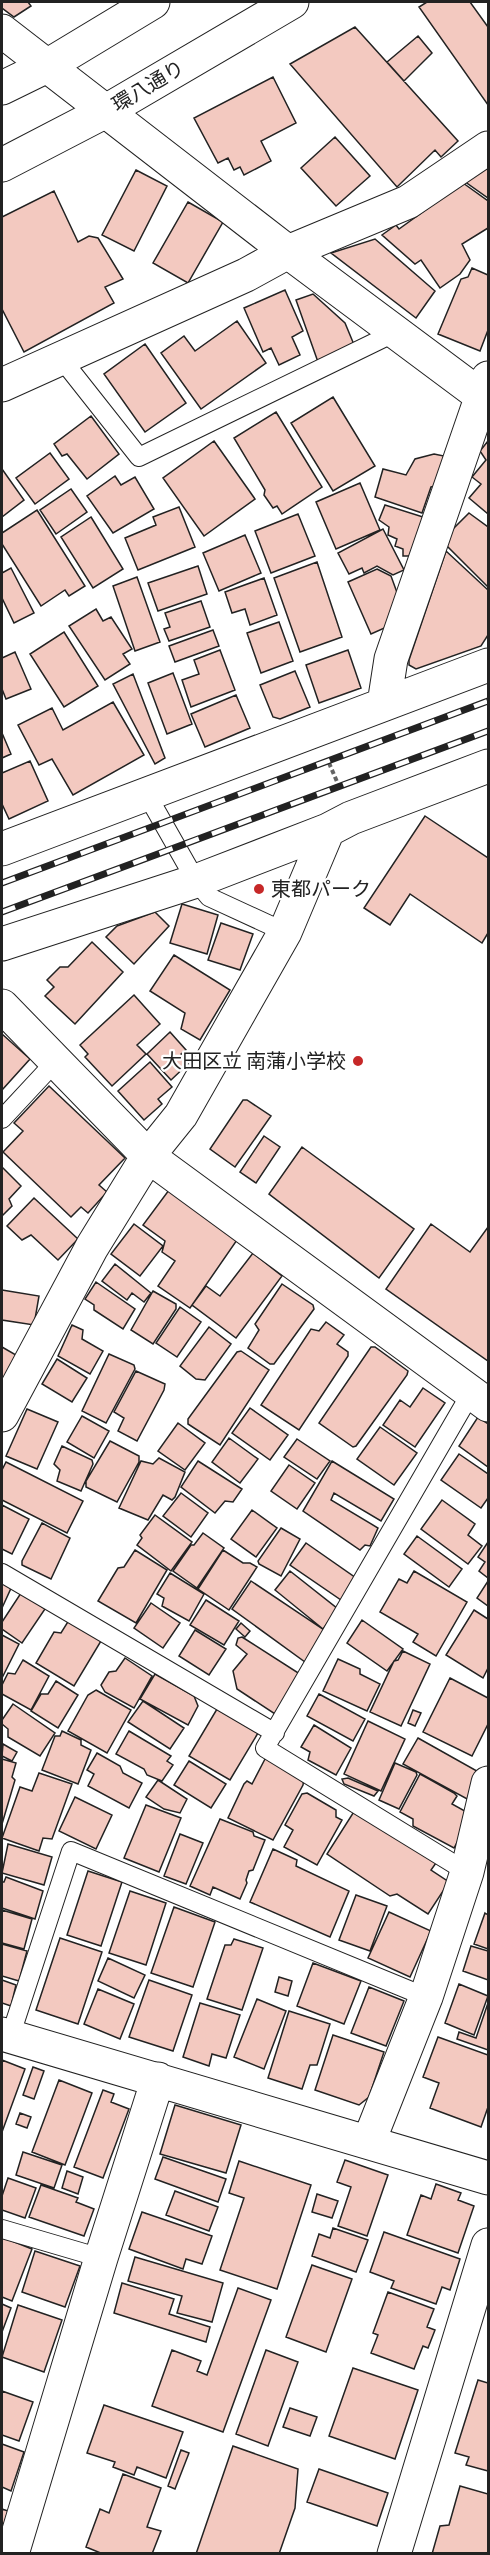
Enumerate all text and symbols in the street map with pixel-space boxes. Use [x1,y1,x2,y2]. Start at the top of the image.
street label: 環八通り [107,54,190,119]
place label: 東都パーク [271,876,371,904]
marker: 東都パーク [252,882,266,896]
place label: 大田区立 南蒲小学校 [162,1048,346,1076]
marker: 大田区立 南蒲小学校 [351,1054,365,1068]

